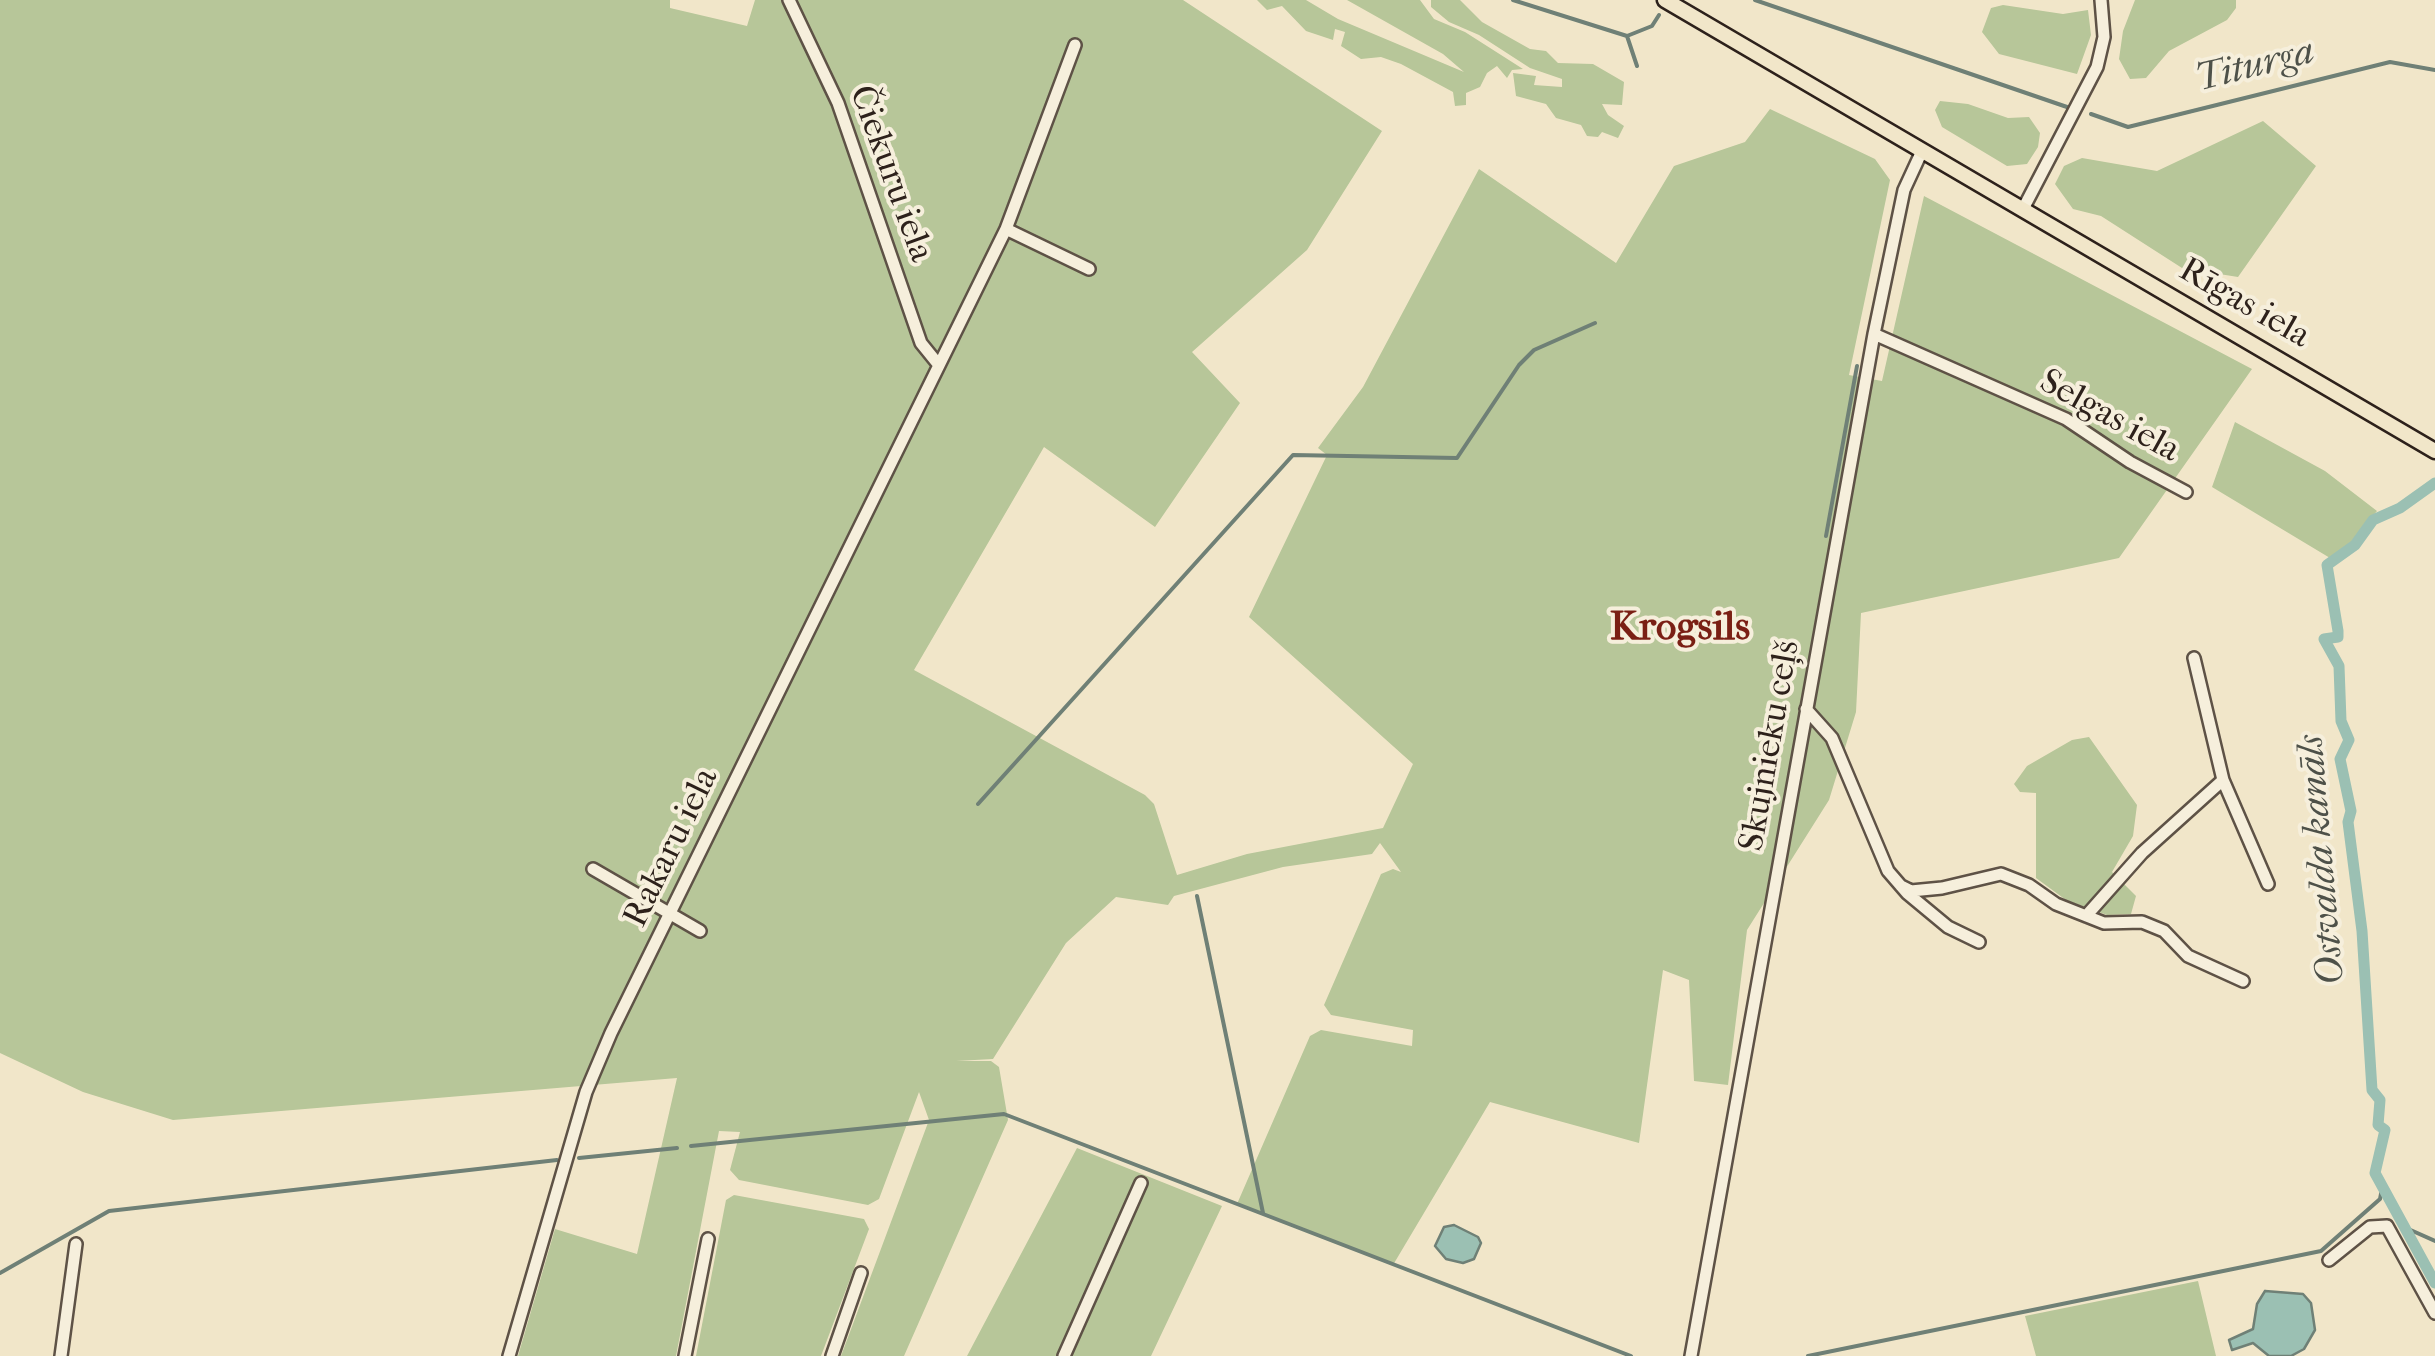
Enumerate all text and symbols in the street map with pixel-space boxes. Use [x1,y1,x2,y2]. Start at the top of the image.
water label: Titurga [2191,30,2319,104]
street label: Čiekuru iela [839,80,941,268]
street label: Rīgas iela [2171,250,2317,358]
street label: Selgas iela [2032,361,2186,473]
district label: Krogsils [1610,605,1750,653]
street label: Skujnieku ceļš [1732,637,1810,855]
water label: Ostvalda kanāls [2289,733,2357,987]
street label: Rakaru iela [615,762,729,934]

